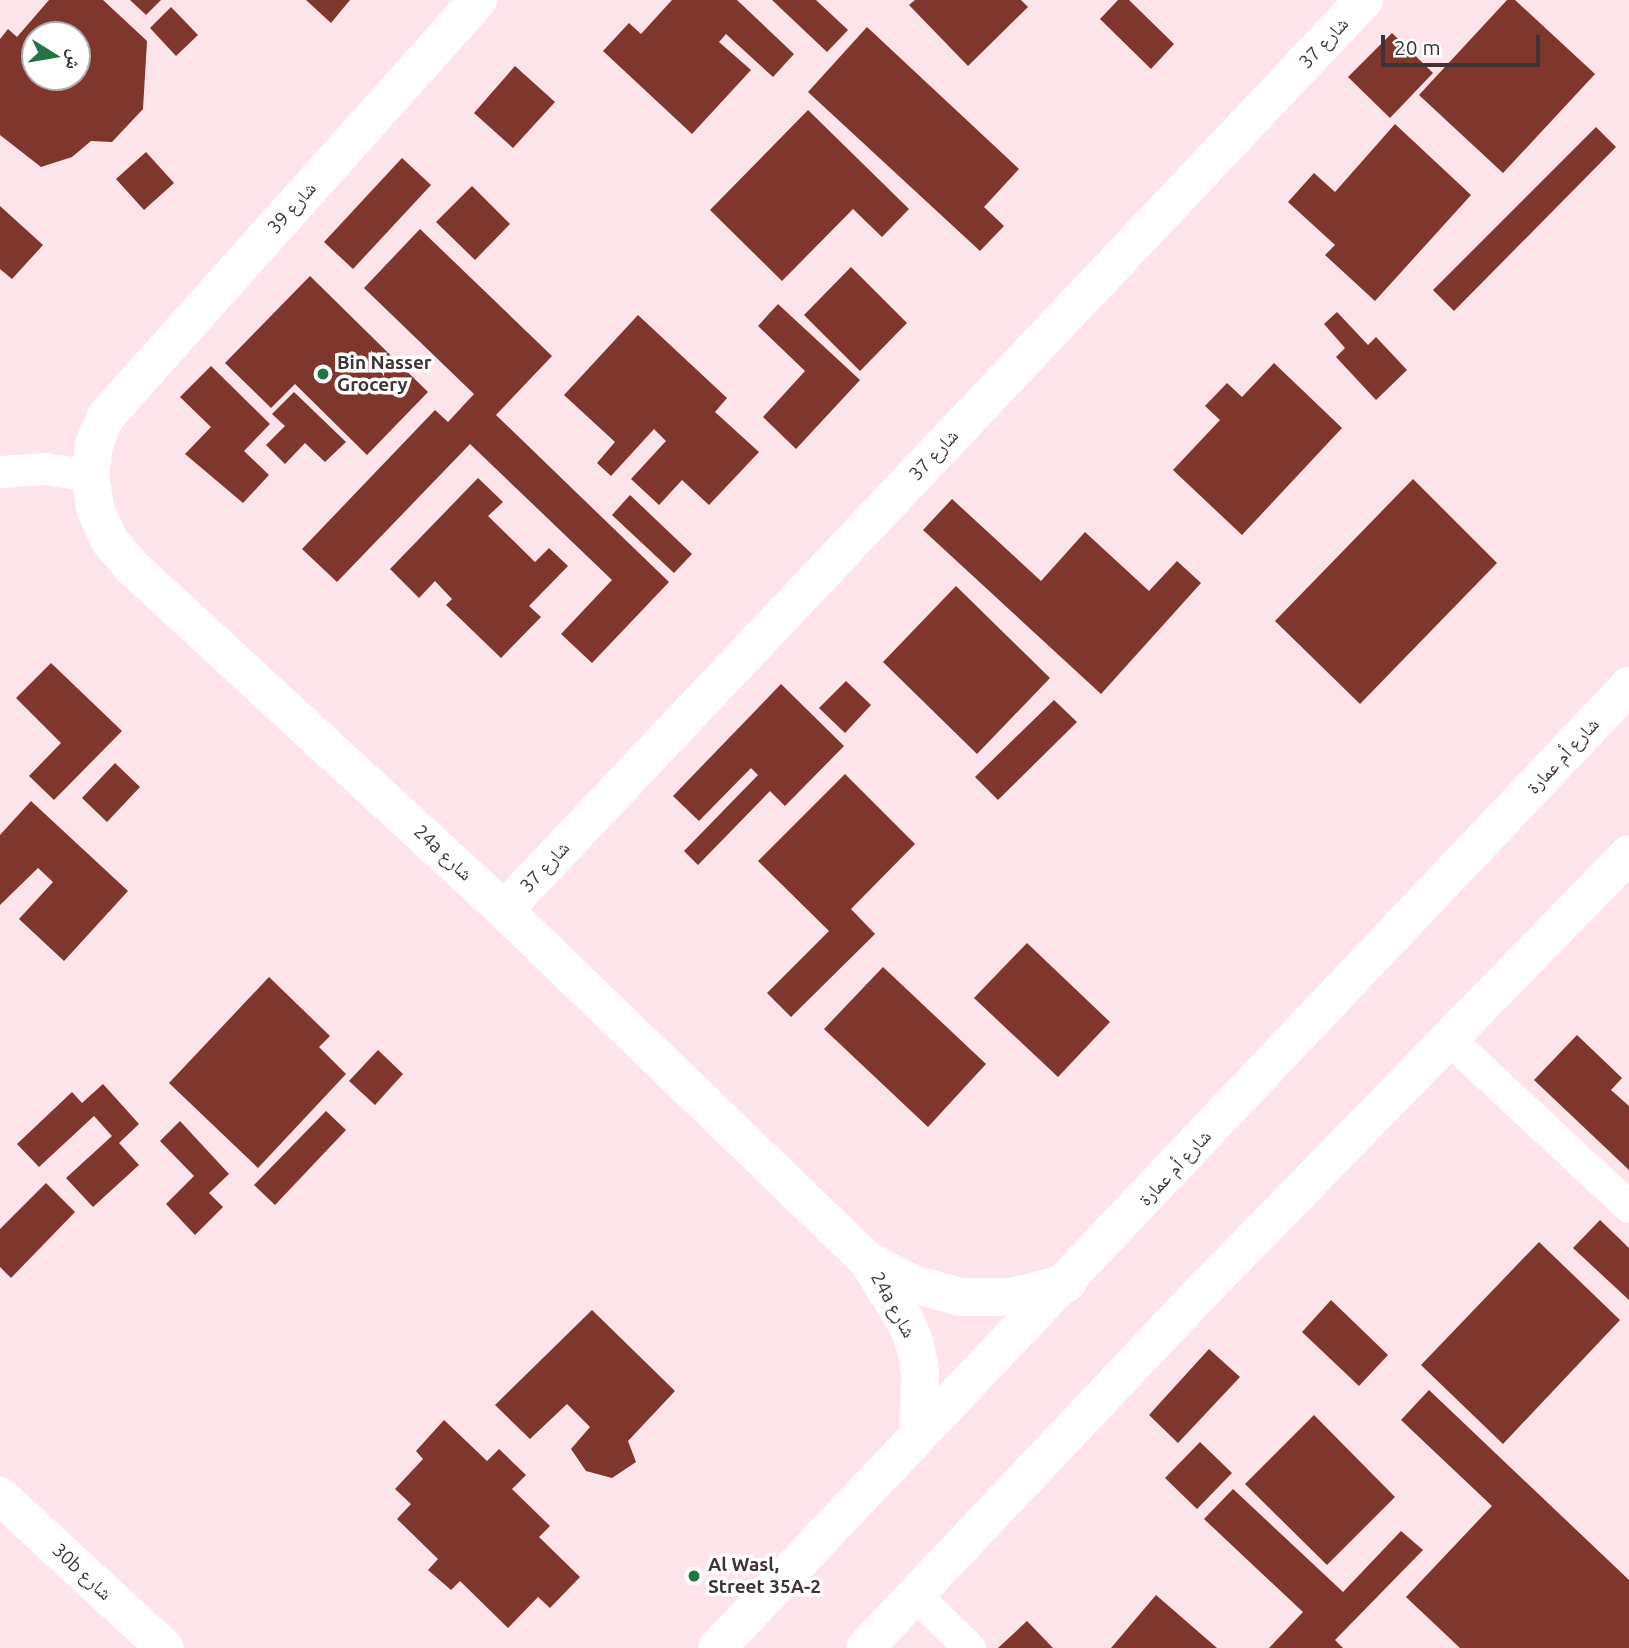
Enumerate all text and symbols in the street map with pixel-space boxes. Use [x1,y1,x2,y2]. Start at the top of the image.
street label: شارع 37 [1295,13,1353,73]
north arrow [21,21,91,91]
scale bar [1384,21,1543,65]
text: 20 m [1394,35,1441,59]
text: ش [62,48,87,72]
street label: شارع 39 [263,177,321,239]
place label: Bin Nasser Grocery [337,352,432,396]
marker: Bin Nasser Grocery [315,366,331,382]
street label: شارع 37 [905,425,963,485]
street label: شارع أم عمارة [1522,713,1604,799]
street label: 24a شارع [409,820,477,886]
street label: شارع 37 [516,837,574,897]
street label: شارع أم عمارة [1134,1125,1216,1211]
street label: 24a شارع [866,1268,920,1342]
street label: 30b شارع [48,1539,116,1605]
place label: Al Wasl, Street 35A-2 [708,1554,821,1598]
marker: Al Wasl, Street 35A-2 [686,1568,702,1584]

